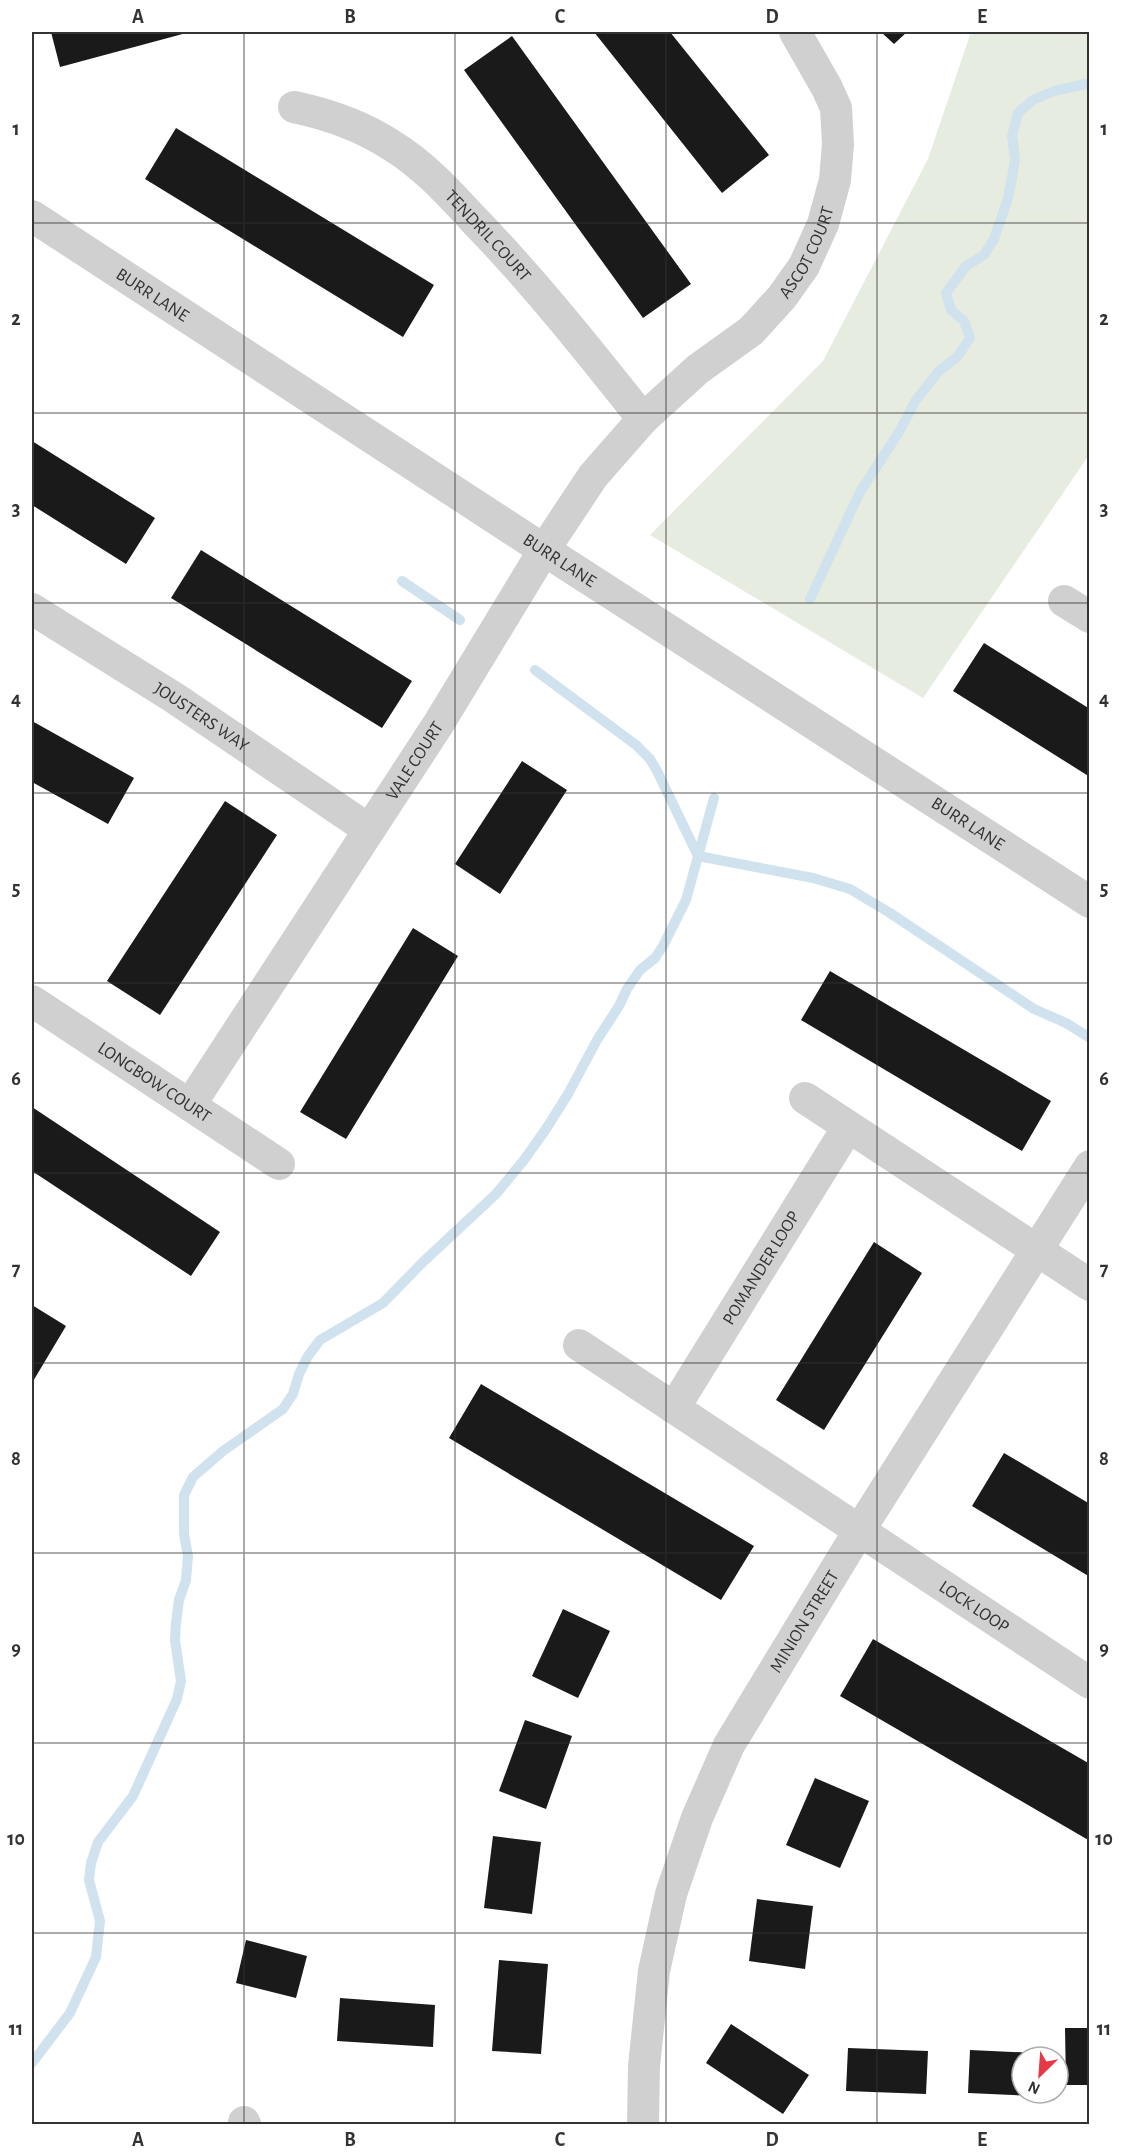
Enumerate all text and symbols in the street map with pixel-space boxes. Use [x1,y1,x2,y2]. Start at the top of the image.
text: A [132,7,144,27]
text: B [344,7,356,27]
text: C [555,7,566,27]
text: D [765,7,779,27]
text: E [977,7,987,27]
text: 1 [12,119,20,139]
text: 1 [1100,119,1108,139]
street label: TENDRIL COURT [441,187,534,285]
street label: ASCOT COURT [776,204,837,302]
street label: BURR LANE [112,265,192,326]
text: 2 [11,309,21,329]
text: 2 [1099,309,1109,329]
text: 3 [12,499,20,519]
text: 3 [1100,499,1108,519]
street label: BURR LANE [520,531,599,591]
street label: JOUSTERS WAY [151,680,252,756]
text: 4 [11,689,21,709]
text: 4 [1099,689,1109,709]
street label: VALE COURT [383,719,447,804]
street label: BURR LANE [928,794,1008,854]
text: 5 [12,879,20,899]
text: 5 [1100,879,1108,899]
street label: LONGBOW COURT [94,1039,214,1127]
text: 6 [11,1069,21,1089]
text: 6 [1099,1069,1109,1089]
street label: POMANDER LOOP [720,1208,804,1328]
text: 7 [12,1259,21,1279]
text: 7 [1100,1259,1109,1279]
text: 8 [11,1449,21,1469]
text: 8 [1099,1449,1109,1469]
street label: MINION STREET [767,1568,843,1676]
street label: LOCK LOOP [936,1578,1012,1637]
text: 9 [11,1639,21,1659]
text: 9 [1099,1639,1109,1659]
text: 10 [7,1829,25,1849]
text: 10 [1095,1829,1113,1849]
text: 11 [9,2019,23,2039]
text: 11 [1097,2019,1111,2039]
north arrow [1010,2045,1070,2105]
text: N [1026,2078,1043,2097]
text: A [132,2130,144,2150]
text: B [344,2130,356,2150]
text: C [555,2130,566,2150]
text: D [765,2130,779,2150]
text: E [977,2130,987,2150]

